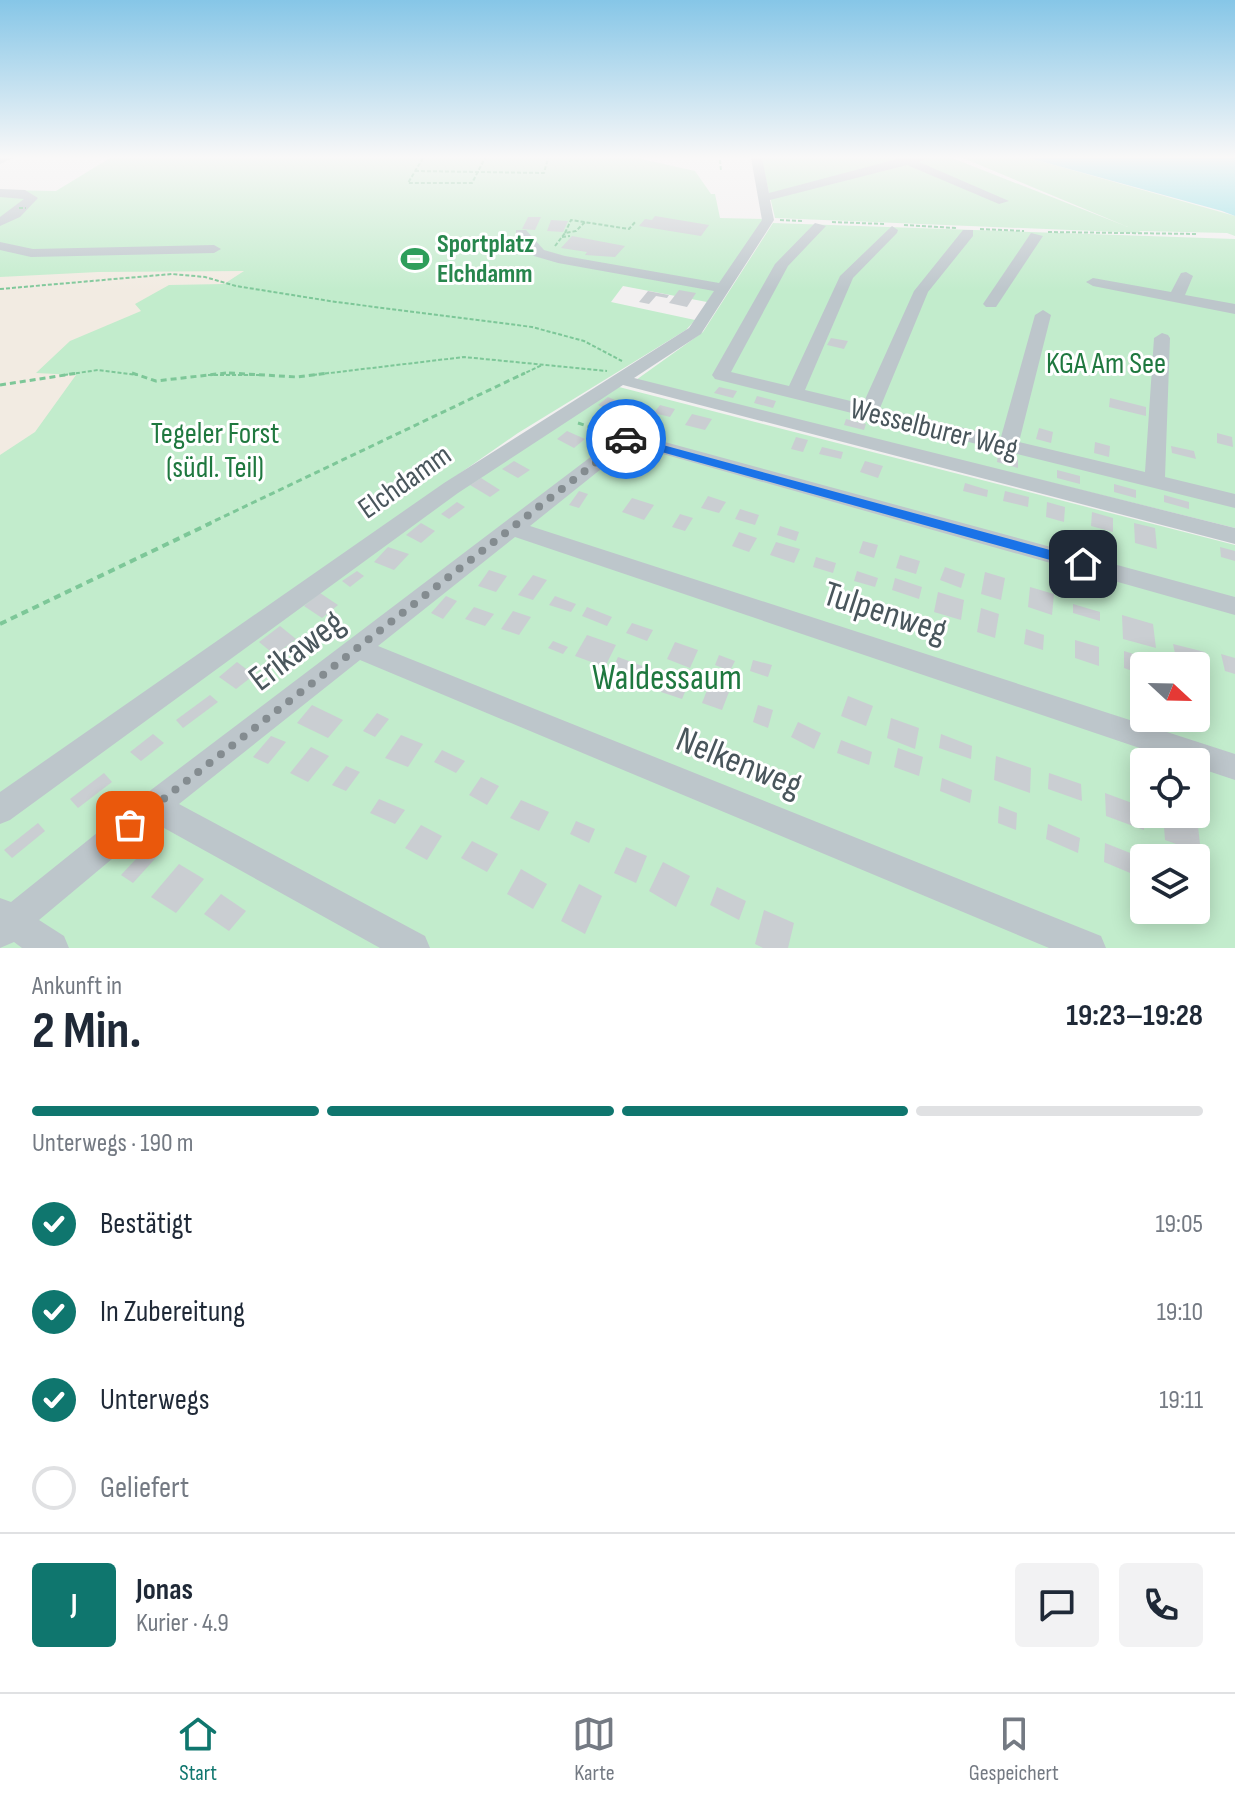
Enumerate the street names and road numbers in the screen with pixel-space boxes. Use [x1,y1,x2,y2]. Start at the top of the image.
street label: Wesselburer Weg [846,391,1022,467]
street label: Elchdamm [352,437,458,527]
street label: Tulpenweg [818,573,952,653]
street label: Erikaweg [241,601,353,701]
street label: Nelkenweg [670,718,808,808]

